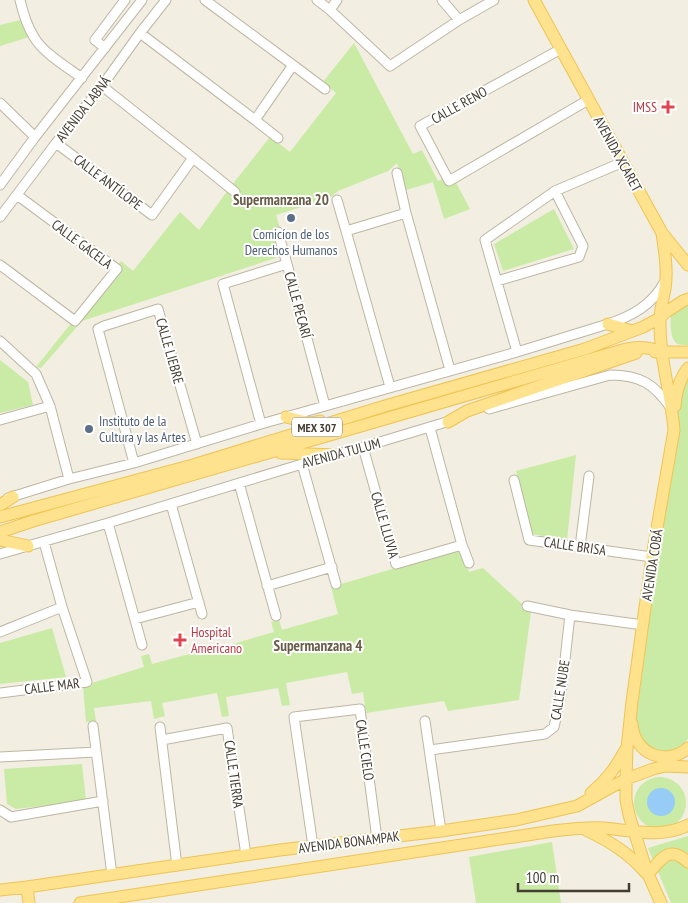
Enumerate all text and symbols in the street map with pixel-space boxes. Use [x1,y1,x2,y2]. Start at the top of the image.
street label: AVENIDA LABNÁ [52,72,115,146]
street label: CALLE RENO [428,82,490,128]
place label: IMSS [633,98,657,116]
marker: IMSS [661,100,675,114]
street label: AVENIDA XCARET [590,113,646,196]
street label: CALLE ANTÍLOPE [70,150,146,214]
district label: Supermanzana 20 [233,190,329,209]
marker: Comicíon de los Derechos Humanos [285,212,297,224]
street label: CALLE GACELA [48,215,116,273]
place label: Comicíon de los Derechos Humanos [245,225,338,259]
street label: CALLE PECARÍ [280,270,316,341]
street label: CALLE LIEBRE [152,316,188,386]
place label: Instituto de la Cultura y las Artes [99,412,186,446]
road number: MEX 307 [292,418,342,437]
marker: Instituto de la Cultura y las Artes [83,423,95,435]
street label: AVENIDA TULUM [300,434,382,472]
street label: CALLE LLUVIA [367,490,403,561]
street label: AVENIDA COBÁ [637,527,667,602]
street label: CALLE BRISA [543,533,608,559]
place label: Hospital Americano [191,623,242,657]
marker: Hospital Americano [173,633,187,647]
district label: Supermanzana 4 [274,636,362,655]
street label: CALLE NUBE [546,659,574,721]
street label: CALLE MAR [23,674,81,698]
street label: CALLE CIELO [352,718,378,782]
street label: CALLE TIERRA [220,739,248,809]
street label: AVENIDA BONAMPAK [297,827,401,857]
scale bar [518,860,629,892]
text: 100 m [526,868,559,887]

